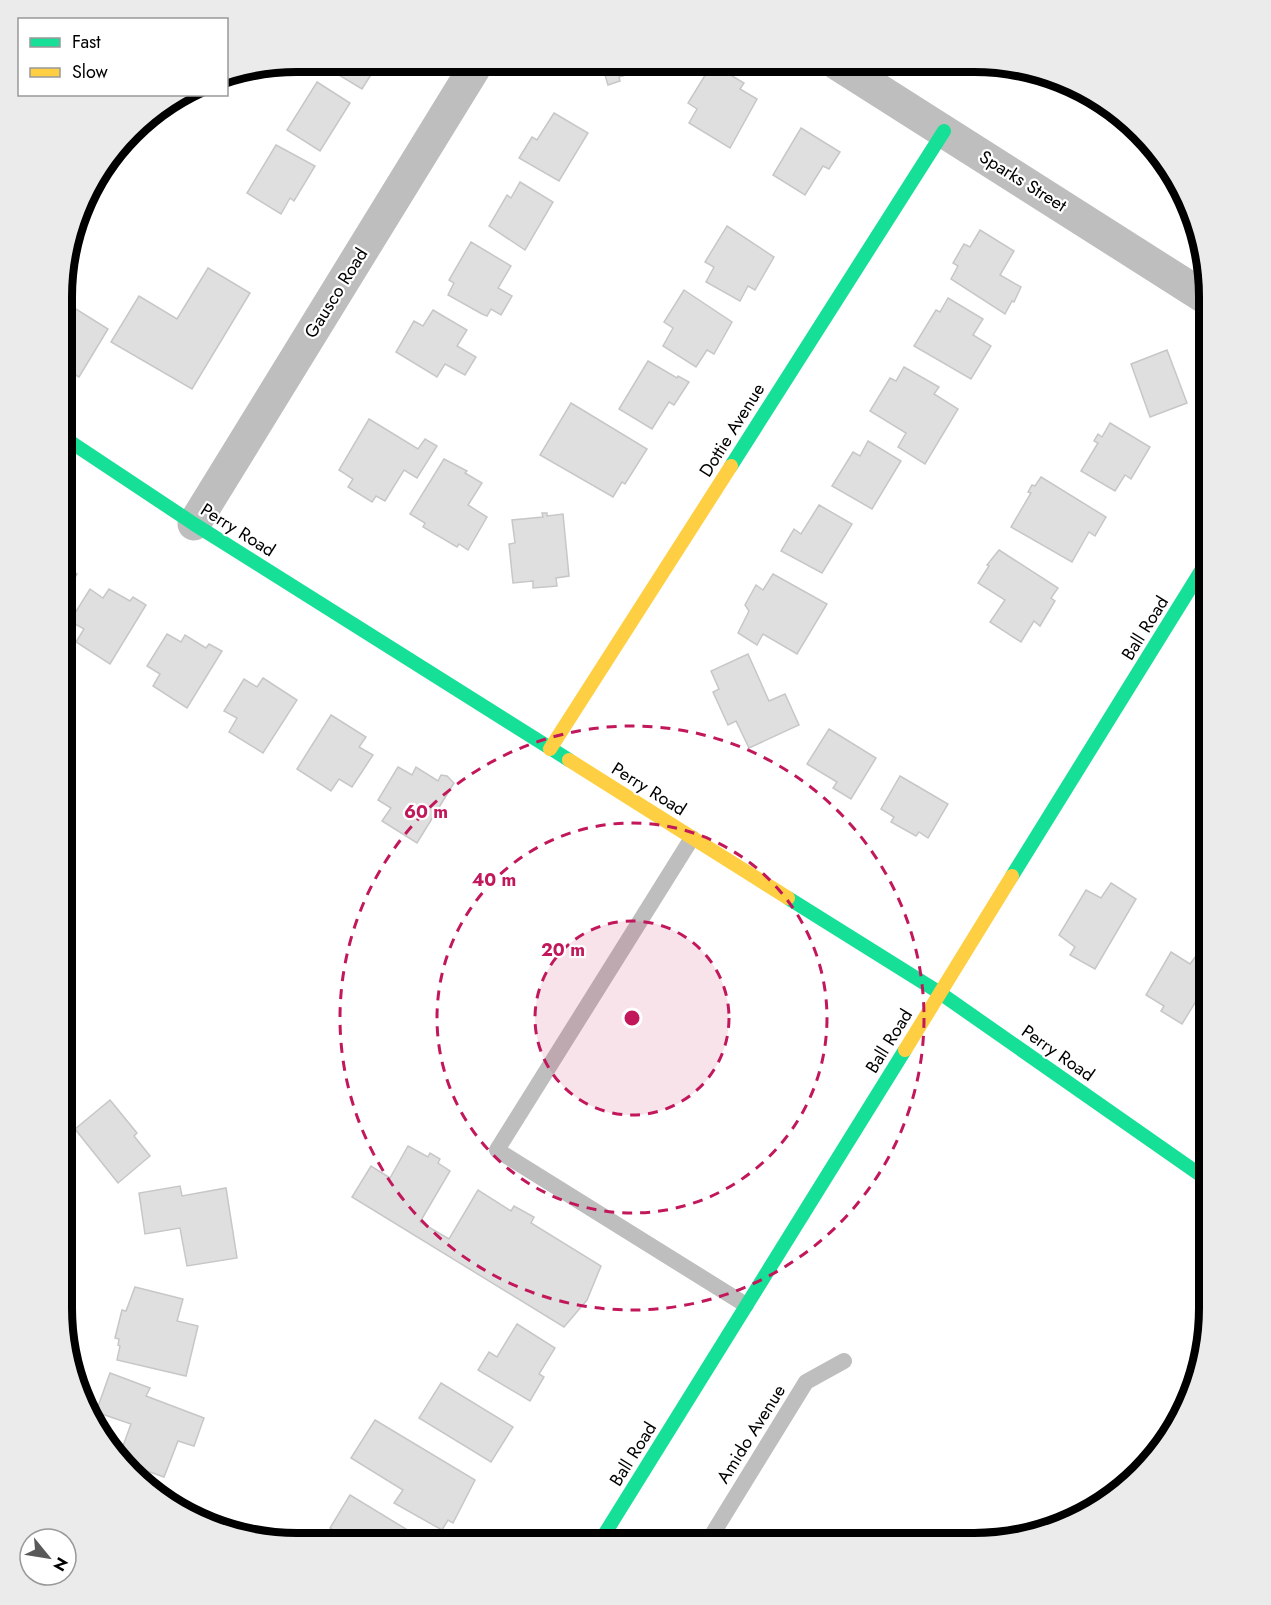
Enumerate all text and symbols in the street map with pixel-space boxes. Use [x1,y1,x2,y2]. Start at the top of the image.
legend [18,18,228,96]
text: Fast [72,29,101,55]
text: Slow [72,59,109,85]
street label: Sparks Street [974,144,1072,218]
street label: Gausco Road [298,243,374,343]
street label: Dottie Avenue [693,378,771,482]
street label: Perry Road [196,497,280,563]
street label: Ball Road [1115,591,1175,665]
street label: Perry Road [607,756,691,822]
text: 60 m [404,799,448,825]
text: 40 m [472,867,516,893]
text: 20 m [541,937,585,963]
street label: Ball Road [859,1004,919,1078]
centre of rings [622,1008,642,1028]
street label: Perry Road [1016,1018,1100,1088]
street label: Amido Avenue [710,1380,792,1488]
street label: Ball Road [603,1417,663,1491]
north arrow [18,1527,78,1587]
text: N [47,1553,74,1576]

